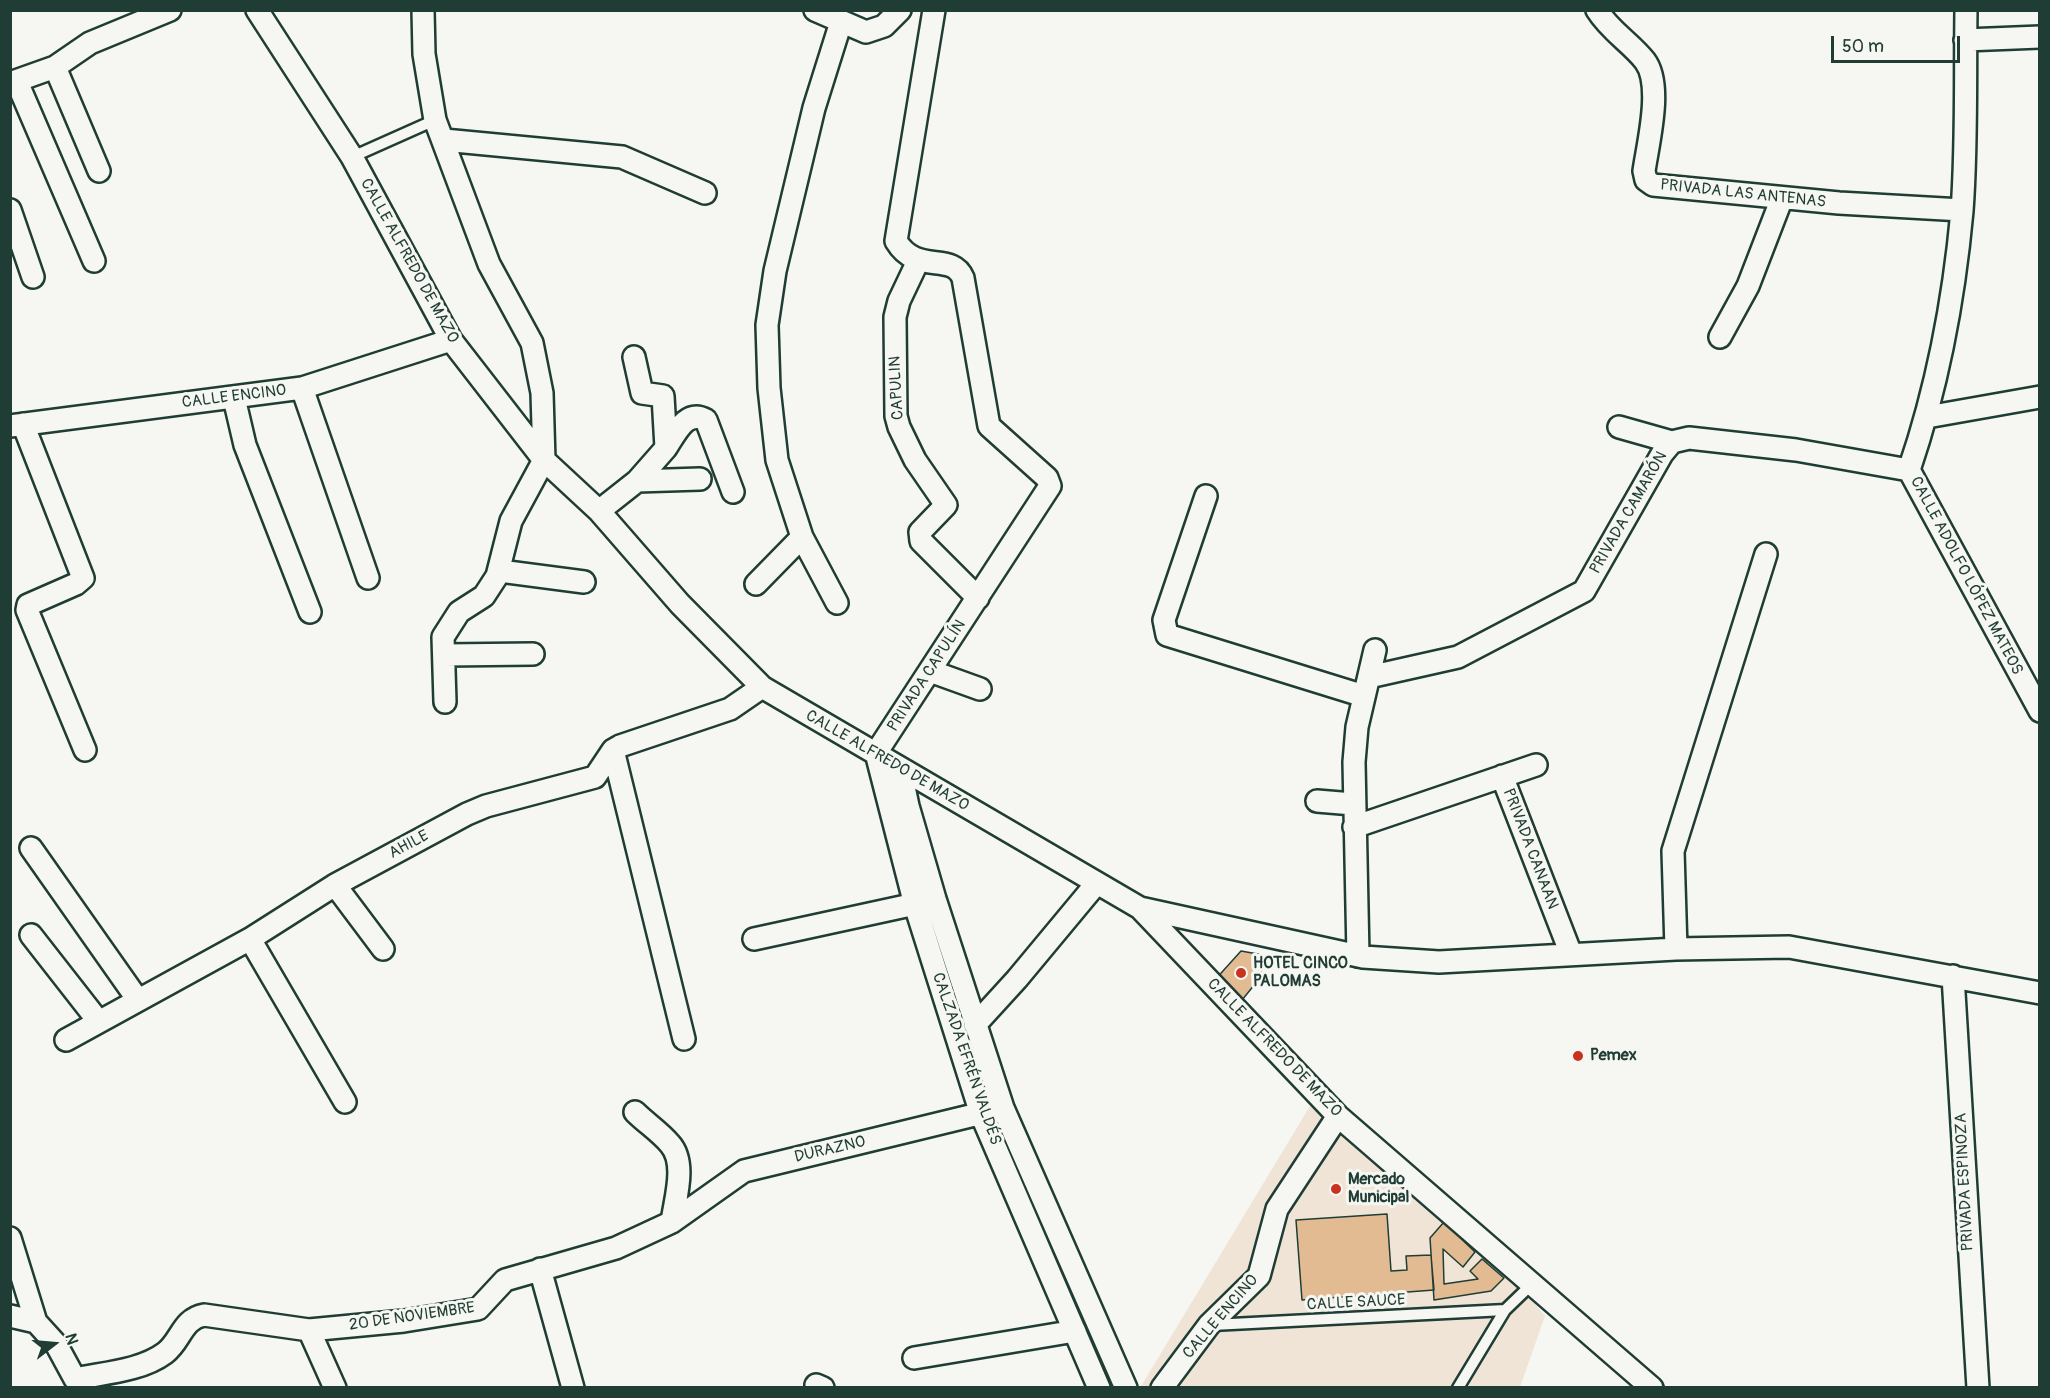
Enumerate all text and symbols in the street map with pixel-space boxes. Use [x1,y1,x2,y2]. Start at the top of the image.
scale bar [1834,24,1963,62]
text: 50 m [1842,35,1884,58]
street label: CALLE ALFREDO DE MAZO [356,175,462,347]
street label: PRIVADA LAS ANTENAS [1659,176,1827,212]
street label: CAPULIN [886,356,908,420]
street label: CALLE ENCINO [181,381,287,413]
street label: PRIVADA CAMARÓN [1586,448,1672,578]
street label: CALLE ADOLFO LÓPEZ MATEOS [1905,474,2027,678]
street label: PRIVADA CAPULÍN [884,617,970,735]
street label: CALLE ALFREDO DE MAZO [802,706,972,816]
street label: PRIVADA CANAAN [1498,786,1562,912]
street label: AHILE [386,827,432,863]
place label: HOTEL CINCO PALOMAS [1253,954,1348,992]
marker: HOTEL CINCO PALOMAS [1234,966,1248,980]
street label: CALZADA EFRÉN VALDÉS [927,970,1005,1148]
street label: CALLE ALFREDO DE MAZO [1203,975,1345,1121]
place label: Pemex [1590,1046,1637,1066]
marker: Pemex [1571,1049,1585,1063]
street label: PRIVADA ESPINOZA [1952,1112,1978,1252]
street label: DURAZNO [793,1133,867,1167]
place label: Mercado Municipal [1348,1170,1409,1208]
marker: Mercado Municipal [1329,1182,1343,1196]
street label: CALLE ENCINO [1179,1271,1263,1363]
street label: CALLE SAUCE [1306,1291,1406,1315]
street label: 20 DE NOVIEMBRE [348,1299,476,1335]
north arrow [24,1314,84,1374]
text: N [60,1331,82,1347]

